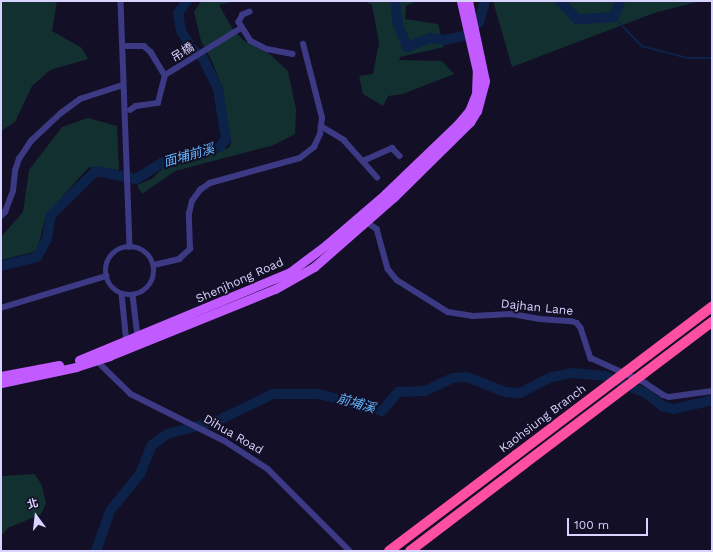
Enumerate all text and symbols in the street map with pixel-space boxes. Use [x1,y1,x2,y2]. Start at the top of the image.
street label: 吊橋 [169,40,197,66]
water label: 面埔前溪 [162,141,216,171]
street label: Shenjhong Road [194,255,286,307]
street label: Dajhan Lane [500,297,574,319]
street label: Kaohsiung Branch [497,382,589,456]
water label: 前埔溪 [335,391,377,417]
street label: Dihua Road [200,412,266,458]
north arrow [16,496,56,536]
text: 北 [26,496,40,512]
scale bar [569,510,650,536]
text: 100 m [574,518,609,532]

